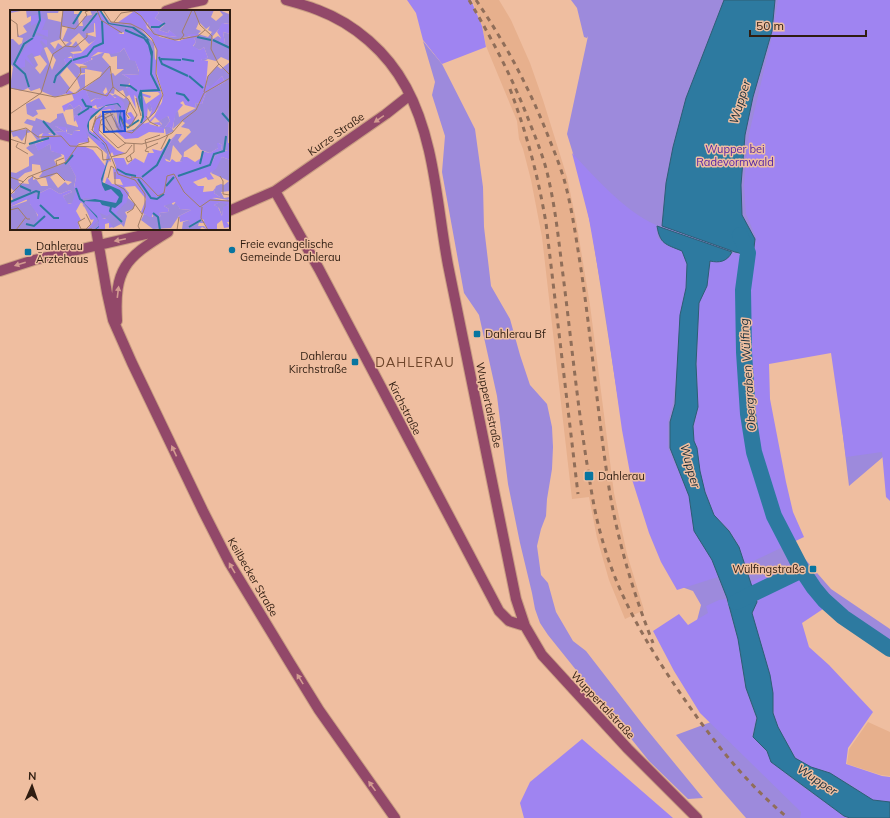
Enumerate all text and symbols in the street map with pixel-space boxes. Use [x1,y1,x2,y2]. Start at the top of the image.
inset map [10,10,230,230]
scale bar [750,12,866,38]
text: 50 m [756,18,784,33]
water label: Wupper [726,78,753,126]
street label: Kurze Straße [305,109,367,159]
one-way arrow [374,115,385,123]
park label: Wupper bei Radevormwald [696,142,774,169]
place label: Freie evangelische Gemeinde Dahlerau [240,237,341,264]
one-way arrow [114,238,126,244]
place label: Dahlerau Ärztehaus [36,239,88,266]
marker: Freie evangelische Gemeinde Dahlerau [227,245,237,255]
marker: Dahlerau Ärztehaus [23,247,33,257]
one-way arrow [14,261,26,267]
one-way arrow [115,286,121,298]
water label: Obergraben Wülfing [736,318,759,432]
place label: Dahlerau Bf [485,327,546,341]
marker: Dahlerau Bf [472,329,482,339]
place label: Dahlerau Kirchstraße [289,349,347,376]
district label: DAHLERAU [375,354,455,370]
marker: Dahlerau Kirchstraße [350,357,360,367]
street label: Wuppertalstraße [473,361,505,449]
street label: Kirchstraße [386,379,424,437]
water label: Wupper [677,442,704,490]
one-way arrow [171,445,177,457]
place label: Dahlerau [598,469,645,483]
marker: Dahlerau [583,470,595,482]
street label: Keilbecker Straße [225,535,281,619]
place label: Wülfingstraße [732,562,805,576]
one-way arrow [228,563,236,573]
marker: Wülfingstraße [808,564,818,574]
street label: Wuppertalstraße [568,668,638,742]
one-way arrow [296,673,303,685]
water label: Wupper [794,761,841,798]
north arrow [12,766,52,806]
text: N [28,769,37,783]
one-way arrow [368,781,376,792]

